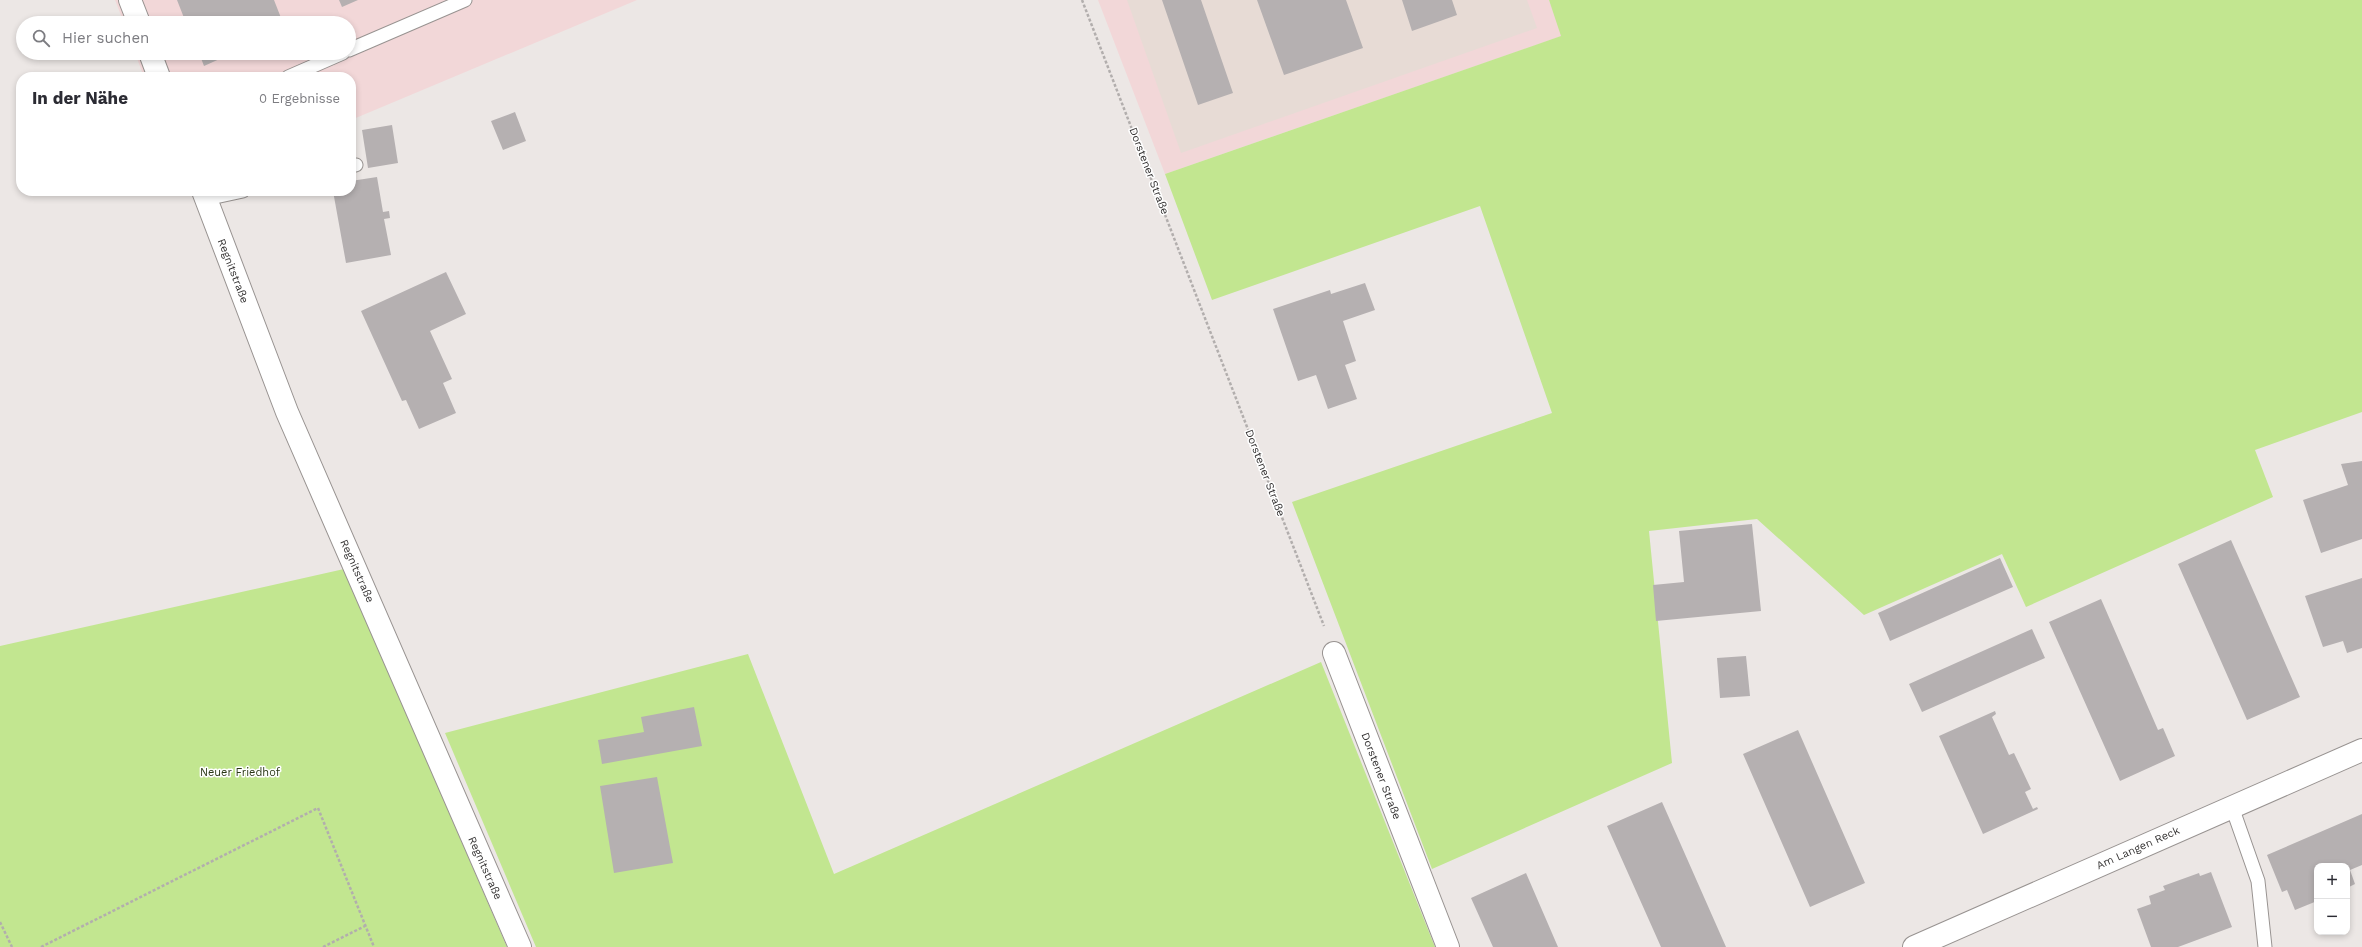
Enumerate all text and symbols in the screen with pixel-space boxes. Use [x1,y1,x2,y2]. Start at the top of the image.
search box [16,16,356,60]
icon: search [30,27,52,49]
text: Hier suchen [62,29,149,47]
text: In der Nähe [32,88,128,108]
text: 0 Ergebnisse [259,91,340,106]
street label: Dorstener Straße [1126,126,1172,216]
street label: Regnitstraße [215,237,251,305]
street label: Dorstener Straße [1242,428,1288,518]
street label: Regnitstraße [337,537,377,605]
street label: Dorstener Straße [1358,731,1404,821]
park label: Neuer Friedhof [200,766,281,779]
street label: Am Langen Reck [2094,824,2182,872]
street label: Regnitstraße [465,834,505,902]
map controls [2314,863,2350,935]
button: + [2314,863,2350,899]
button: − [2314,899,2350,935]

